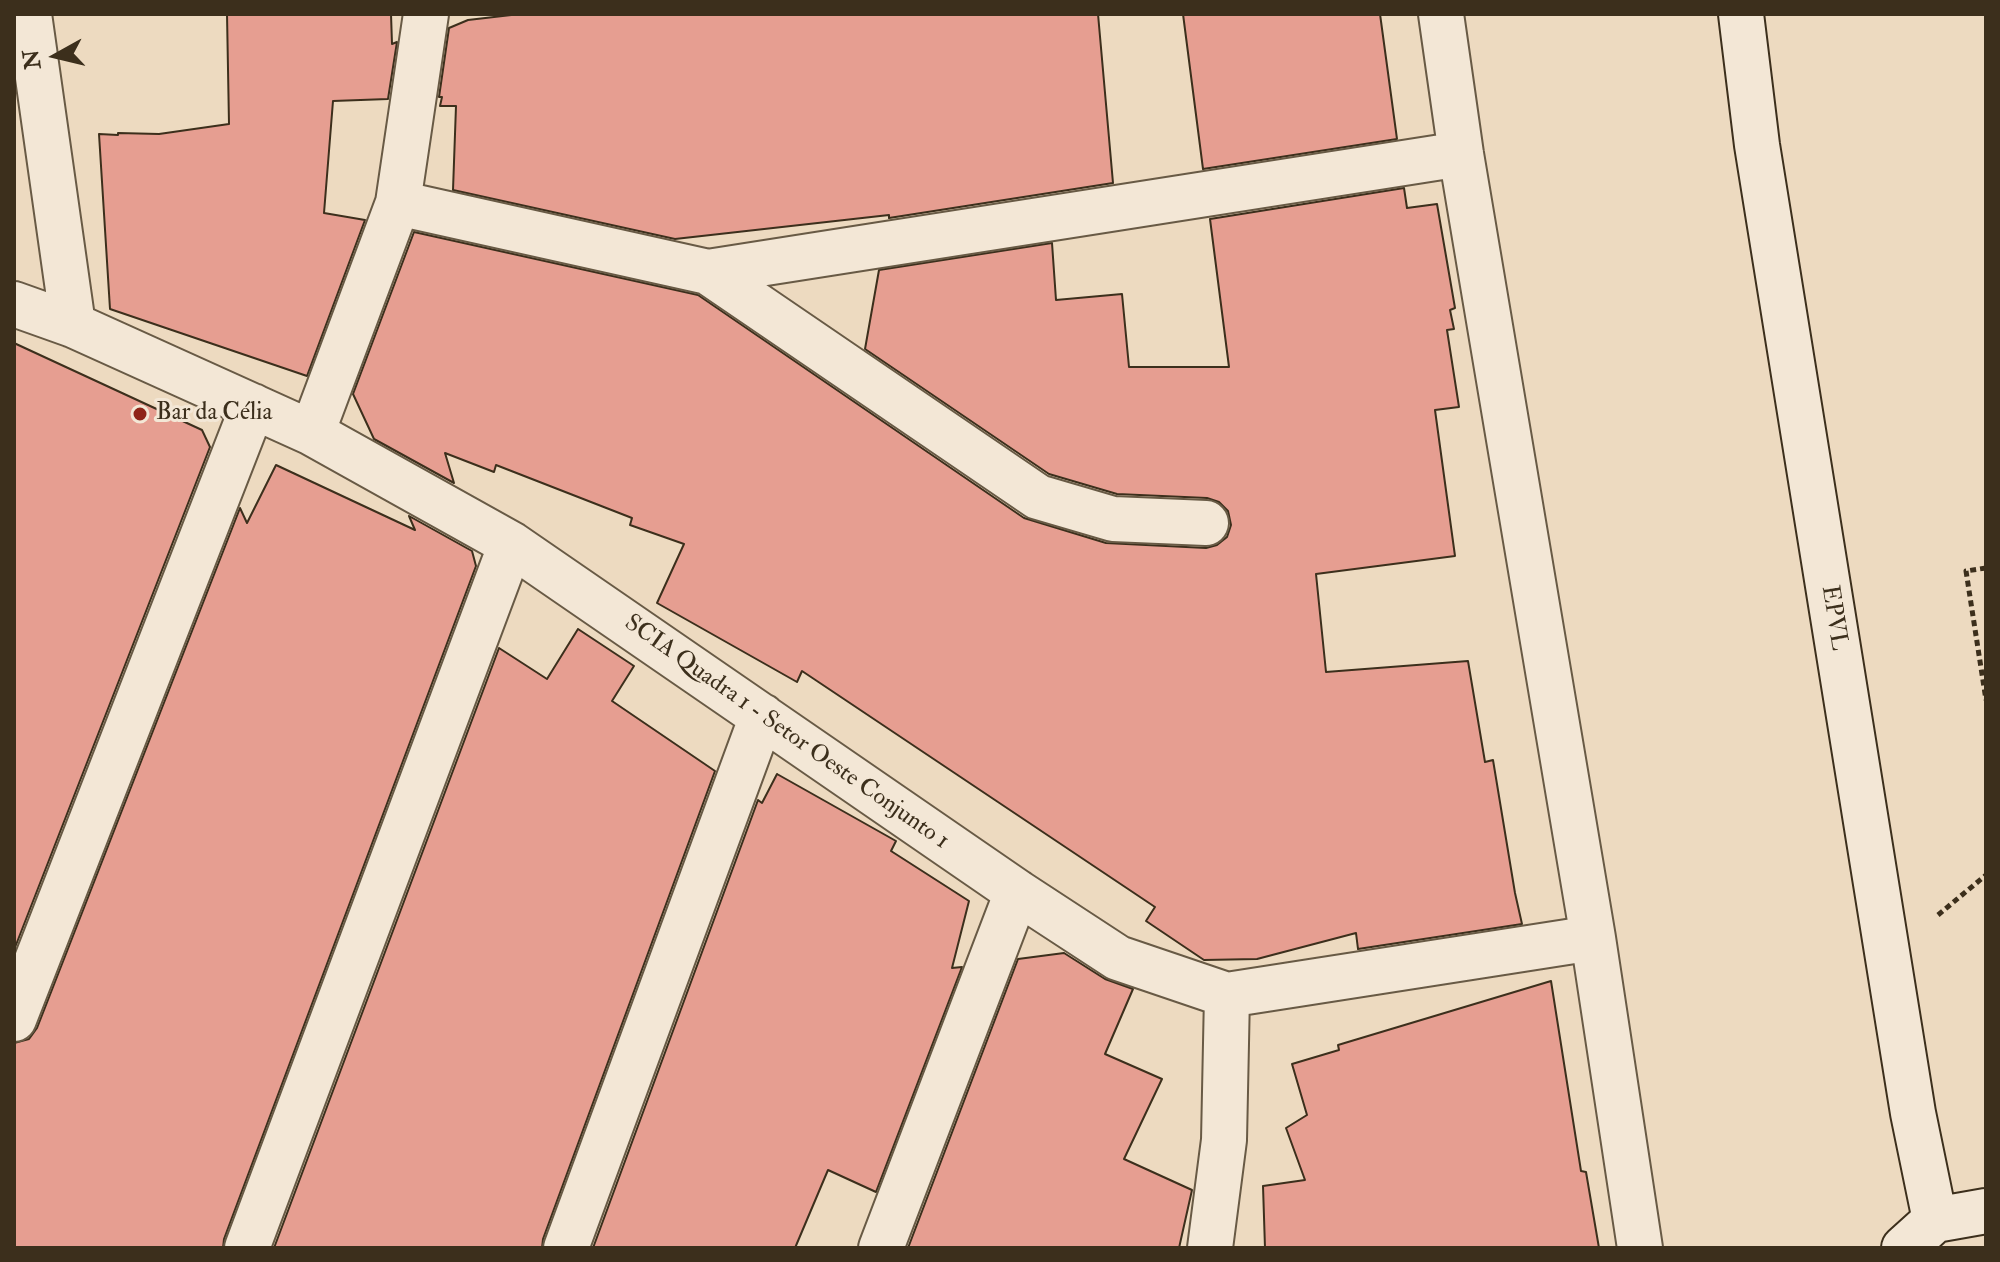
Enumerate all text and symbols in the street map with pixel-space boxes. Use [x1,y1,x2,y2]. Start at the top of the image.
north arrow [16,16,96,96]
text: N [17,48,47,71]
place label: Bar da Célia [156,400,272,428]
marker: Bar da Célia [131,405,149,423]
street label: EPVL [1814,583,1852,653]
street label: SCIA Quadra 1 - Setor Oeste Conjunto 1 [618,609,954,857]

